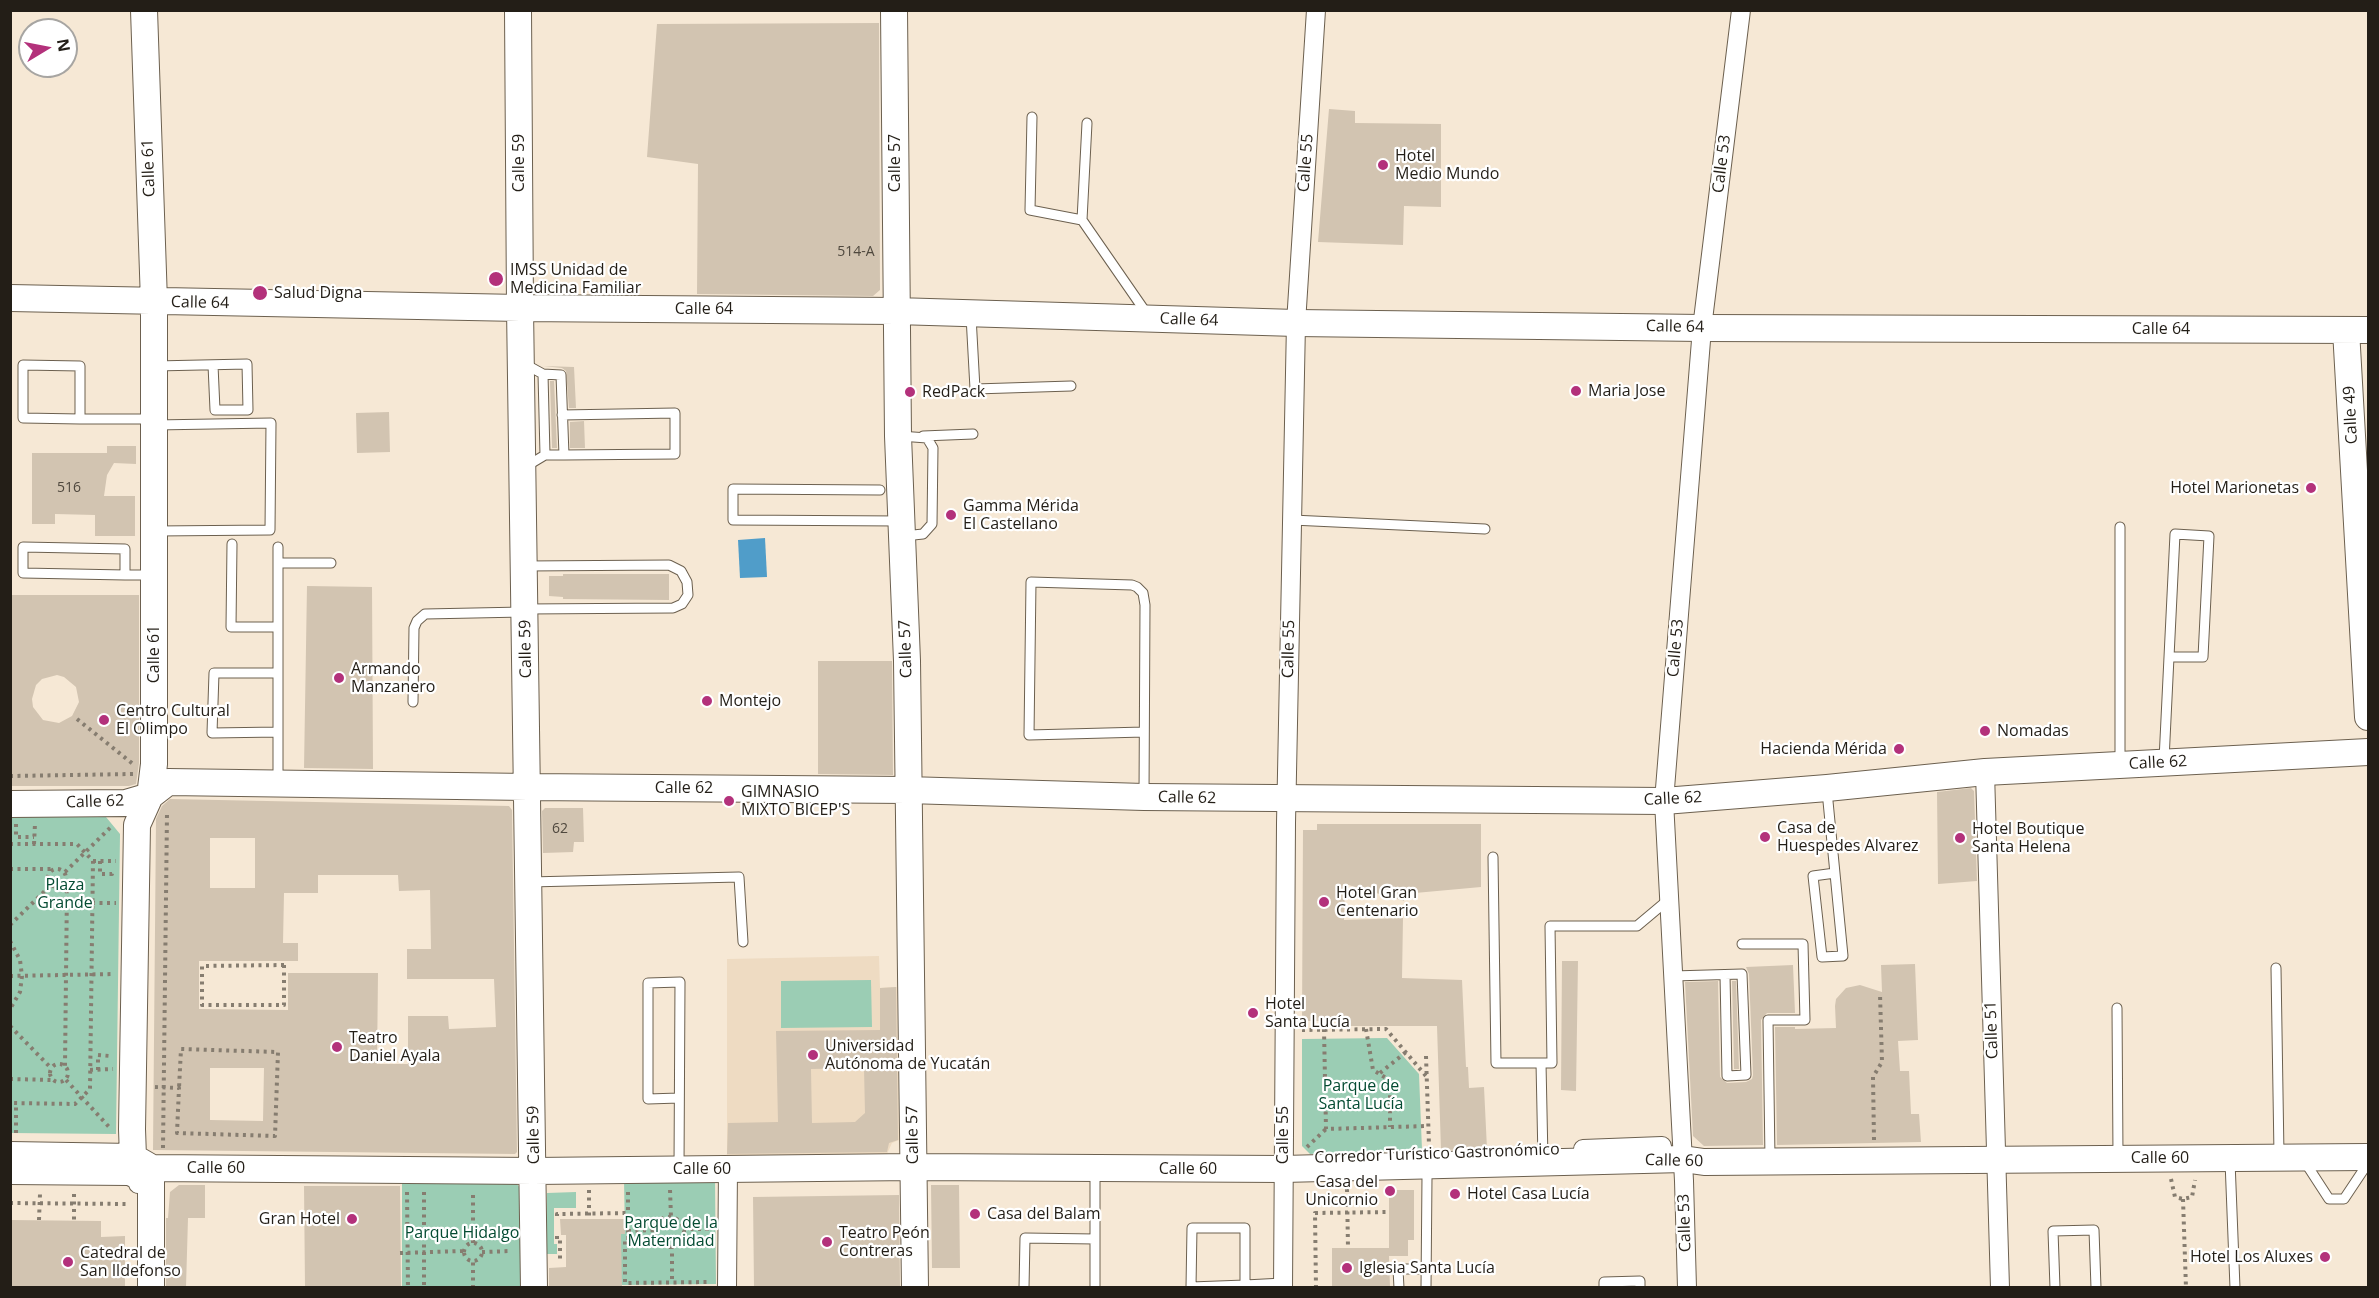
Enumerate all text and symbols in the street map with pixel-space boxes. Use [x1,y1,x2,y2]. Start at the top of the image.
north arrow [18,18,78,78]
text: N [52,37,76,54]
street label: Calle 55 [1294,133,1318,193]
street label: Calle 59 [509,134,529,192]
street label: Calle 57 [885,134,905,192]
street label: Calle 53 [1709,134,1735,194]
street label: Calle 61 [138,138,160,198]
place label: Hotel Medio Mundo [1395,146,1499,184]
marker: Hotel Medio Mundo [1376,158,1390,172]
house number: 514-A [837,244,875,260]
place label: IMSS Unidad de Medicina Familiar [510,260,641,298]
marker: IMSS Unidad de Medicina Familiar [487,270,505,288]
place label: Salud Digna [274,283,362,303]
marker: Salud Digna [251,284,269,302]
street label: Calle 64 [171,293,229,313]
street label: Calle 64 [675,299,733,319]
street label: Calle 64 [1159,309,1219,331]
street label: Calle 64 [1646,317,1704,337]
street label: Calle 64 [2132,319,2190,339]
place label: Maria Jose [1588,381,1665,401]
place label: RedPack [922,382,985,402]
marker: Maria Jose [1569,384,1583,398]
marker: RedPack [903,385,917,399]
street label: Calle 49 [2340,385,2362,445]
place label: Hotel Marionetas [2170,478,2299,498]
house number: 516 [57,480,81,496]
marker: Hotel Marionetas [2304,481,2318,495]
place label: Gamma Mérida El Castellano [963,496,1079,534]
marker: Gamma Mérida El Castellano [944,508,958,522]
street label: Calle 53 [1664,618,1688,678]
street label: Calle 57 [895,619,917,679]
street label: Calle 59 [516,620,536,678]
street label: Calle 55 [1279,620,1299,678]
street label: Calle 61 [144,625,164,683]
place label: Armando Manzanero [351,659,435,697]
marker: Armando Manzanero [332,671,346,685]
place label: Montejo [719,691,781,711]
marker: Montejo [700,694,714,708]
place label: Centro Cultural El Olimpo [116,701,230,739]
marker: Centro Cultural El Olimpo [97,713,111,727]
place label: Nomadas [1997,721,2069,741]
marker: Nomadas [1978,724,1992,738]
place label: Hacienda Mérida [1760,739,1887,759]
marker: Hacienda Mérida [1892,742,1906,756]
street label: Calle 62 [2128,752,2188,774]
street label: Calle 62 [655,778,713,798]
place label: GIMNASIO MIXTO BICEP'S [741,782,850,820]
street label: Calle 62 [1158,788,1216,808]
street label: Calle 62 [1643,788,1703,810]
street label: Calle 62 [65,791,125,813]
marker: GIMNASIO MIXTO BICEP'S [722,794,736,808]
place label: Casa de Huespedes Alvarez [1777,818,1919,856]
place label: Hotel Boutique Santa Helena [1972,819,2084,857]
house number: 62 [552,821,568,837]
marker: Casa de Huespedes Alvarez [1758,830,1772,844]
marker: Hotel Boutique Santa Helena [1953,831,1967,845]
park label: Plaza Grande [37,875,93,913]
place label: Hotel Gran Centenario [1336,883,1418,921]
marker: Hotel Gran Centenario [1317,895,1331,909]
place label: Hotel Santa Lucía [1265,994,1350,1032]
street label: Calle 51 [1981,1000,2003,1060]
marker: Hotel Santa Lucía [1246,1006,1260,1020]
place label: Teatro Daniel Ayala [349,1028,440,1066]
place label: Universidad Autónoma de Yucatán [825,1036,990,1074]
marker: Teatro Daniel Ayala [330,1040,344,1054]
marker: Universidad Autónoma de Yucatán [806,1048,820,1062]
park label: Parque de Santa Lucía [1319,1076,1403,1114]
street label: Calle 59 [524,1106,544,1164]
street label: Calle 57 [903,1106,923,1164]
street label: Calle 55 [1273,1106,1293,1164]
street label: Corredor Turístico Gastronómico [1314,1140,1560,1168]
street label: Calle 60 [2131,1148,2189,1168]
street label: Calle 60 [1645,1151,1703,1171]
street label: Calle 60 [187,1158,245,1178]
street label: Calle 60 [673,1159,731,1179]
street label: Calle 60 [1159,1159,1217,1179]
place label: Casa del Unicornio [1305,1172,1378,1210]
marker: Casa del Unicornio [1383,1184,1397,1198]
place label: Hotel Casa Lucía [1467,1184,1590,1204]
marker: Hotel Casa Lucía [1448,1187,1462,1201]
street label: Calle 53 [1674,1193,1696,1253]
place label: Casa del Balam [987,1204,1101,1224]
marker: Casa del Balam [968,1207,982,1221]
place label: Gran Hotel [259,1209,340,1229]
marker: Gran Hotel [345,1212,359,1226]
park label: Parque de la Maternidad [624,1213,718,1251]
park label: Parque Hidalgo [405,1223,519,1243]
place label: Teatro Peón Contreras [839,1223,930,1261]
marker: Teatro Peón Contreras [820,1235,834,1249]
place label: Catedral de San Ildefonso [80,1243,181,1281]
place label: Hotel Los Aluxes [2190,1247,2313,1267]
marker: Hotel Los Aluxes [2318,1250,2332,1264]
marker: Catedral de San Ildefonso [61,1255,75,1269]
place label: Iglesia Santa Lucía [1359,1258,1495,1278]
marker: Iglesia Santa Lucía [1340,1261,1354,1275]

